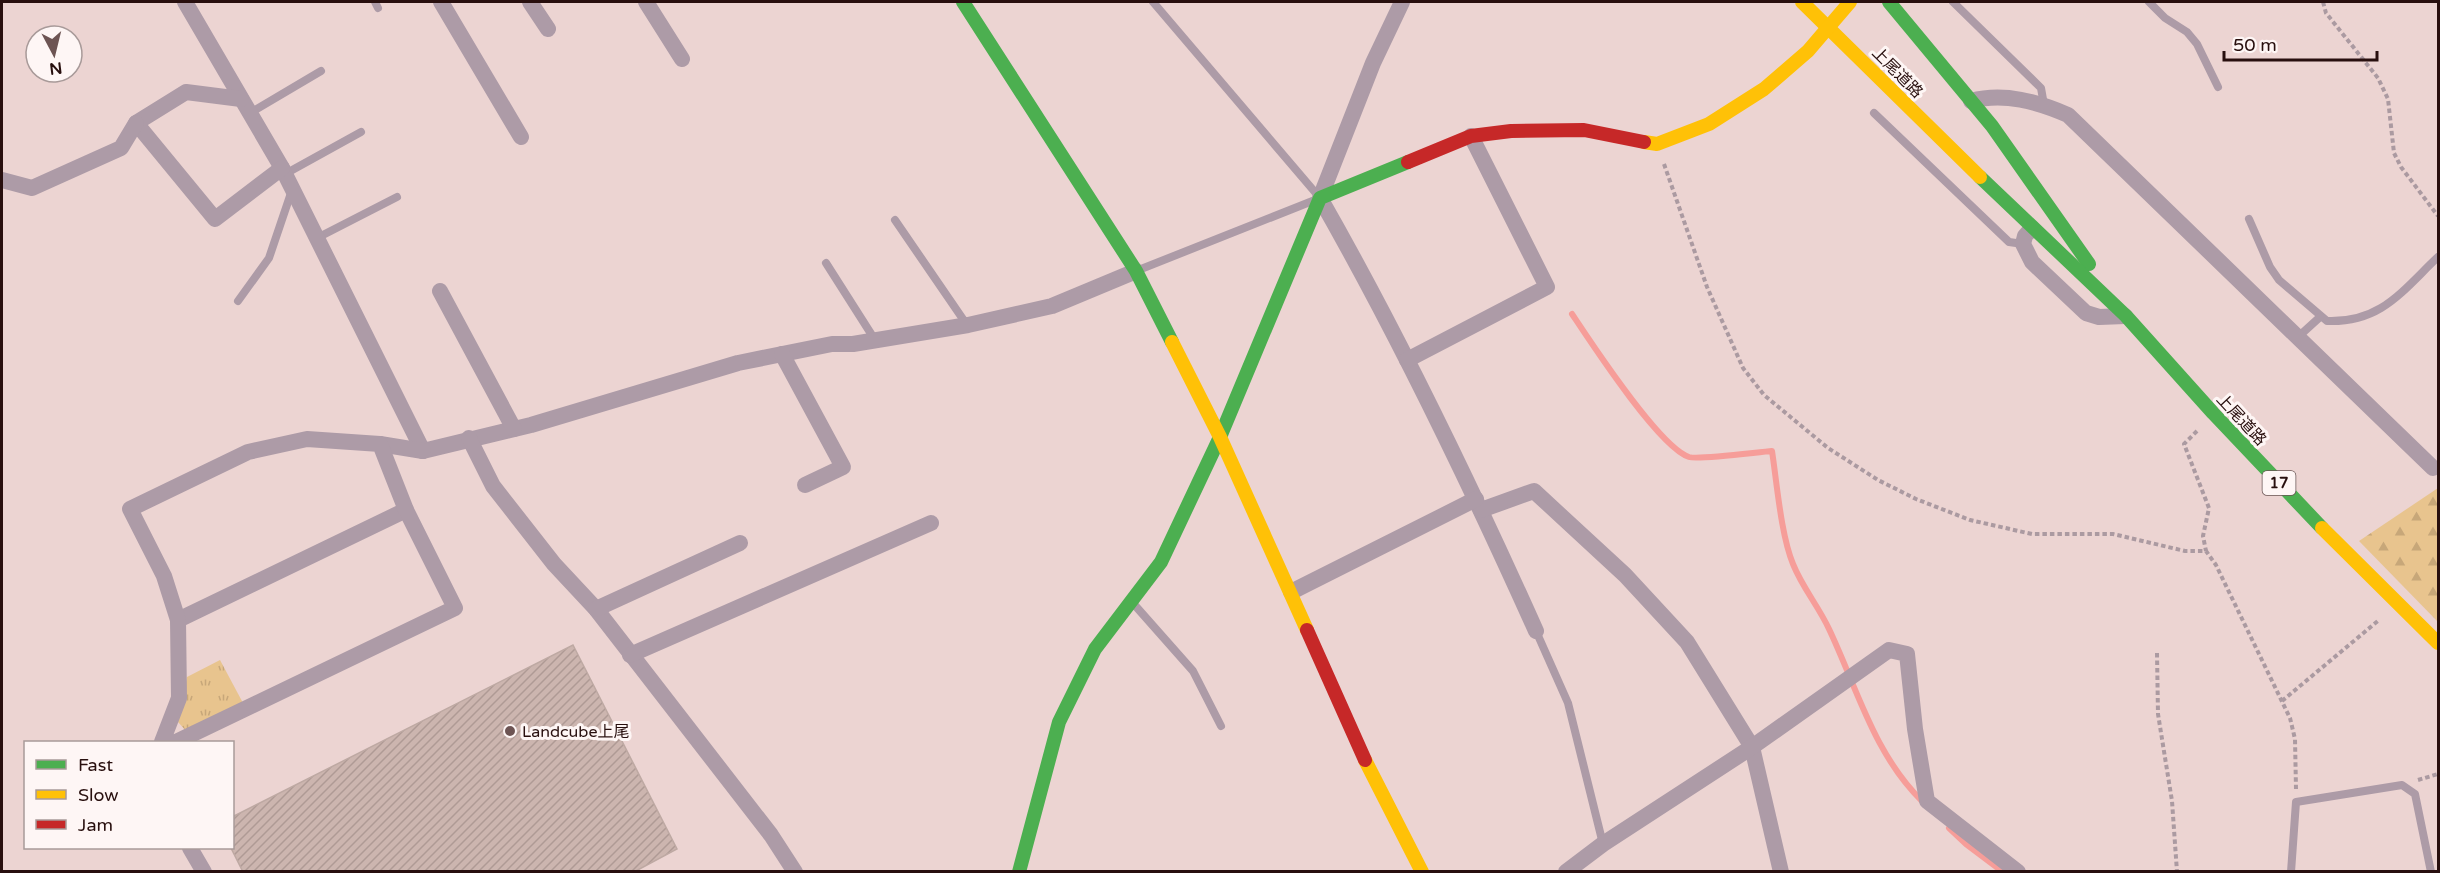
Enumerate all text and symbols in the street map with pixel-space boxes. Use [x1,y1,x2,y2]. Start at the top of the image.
north arrow [24,24,84,84]
scale bar [2224,24,2377,62]
text: 50 m [2233,34,2277,56]
street label: 上尾道路 [1868,43,1927,102]
text: N [48,57,63,79]
street label: 上尾道路 [2212,389,2270,450]
road number: 17 [2262,471,2296,495]
place label: Landcube上尾 [522,722,629,742]
marker: Landcube上尾 [503,724,517,738]
legend [24,741,234,849]
text: Fast [78,754,113,776]
text: Slow [78,784,119,806]
text: Jam [78,814,113,836]

